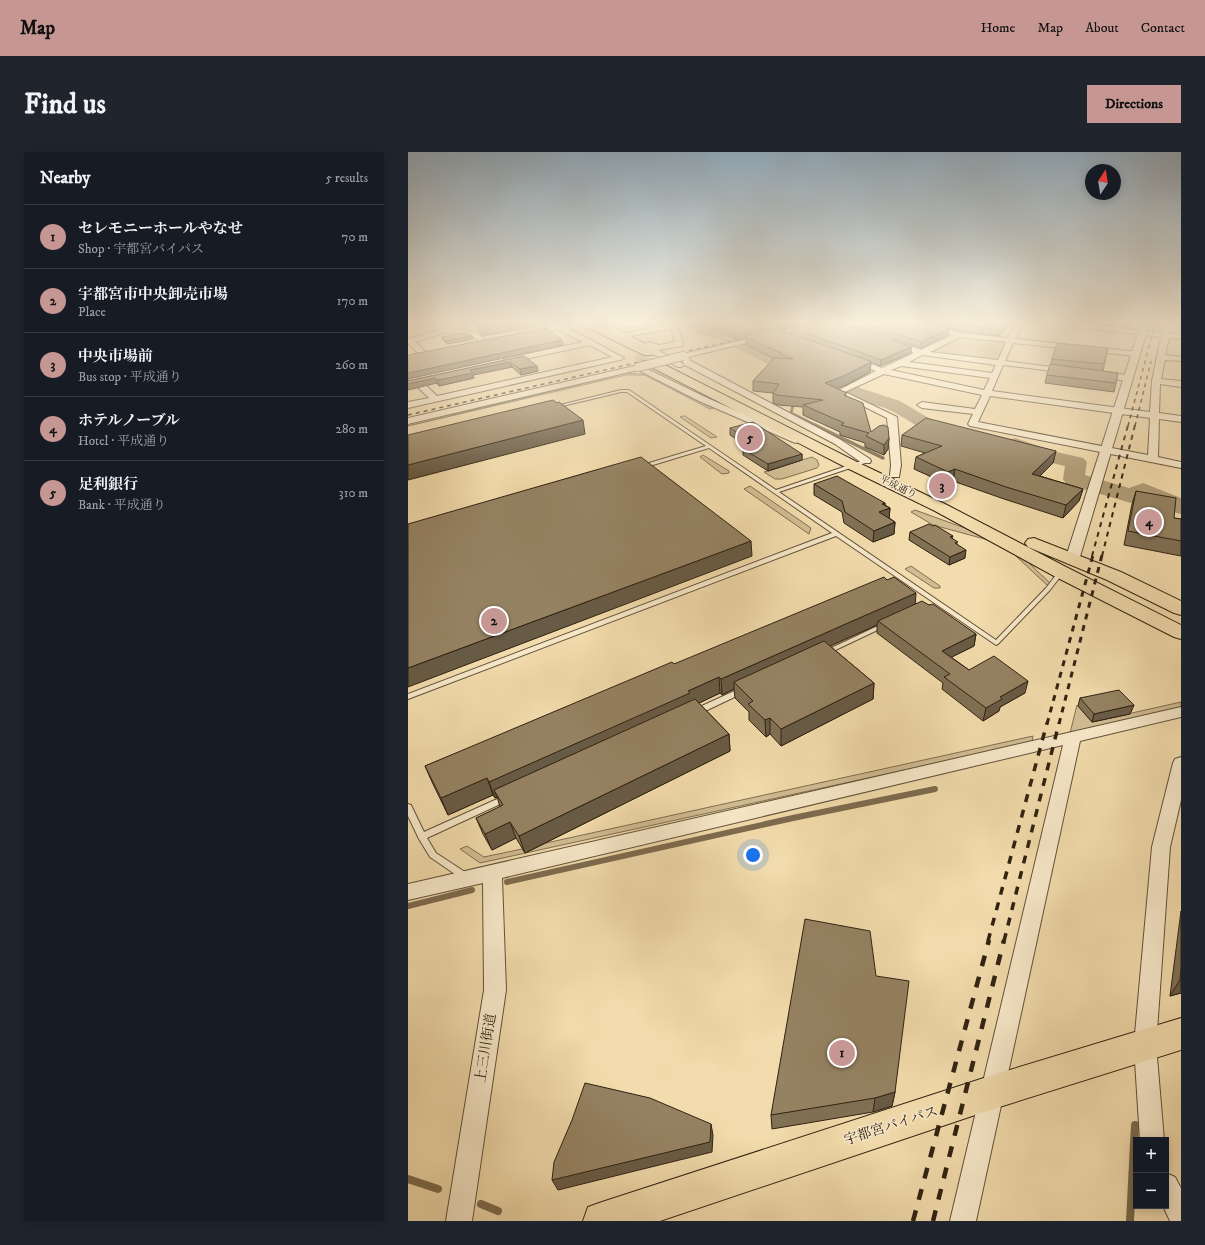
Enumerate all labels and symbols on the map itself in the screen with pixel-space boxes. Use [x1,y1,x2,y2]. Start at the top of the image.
north arrow [1085,164,1121,200]
pin: 5 [737,423,763,453]
pin: 3 [929,471,955,501]
street label: 平成通り [877,473,919,501]
pin: 4 [1136,507,1162,537]
pin: 2 [481,606,507,636]
your location [743,845,763,865]
street label: 上三川街道 [472,1012,500,1084]
pin: 1 [829,1038,855,1068]
street label: 宇都宮バイパス [842,1102,940,1150]

